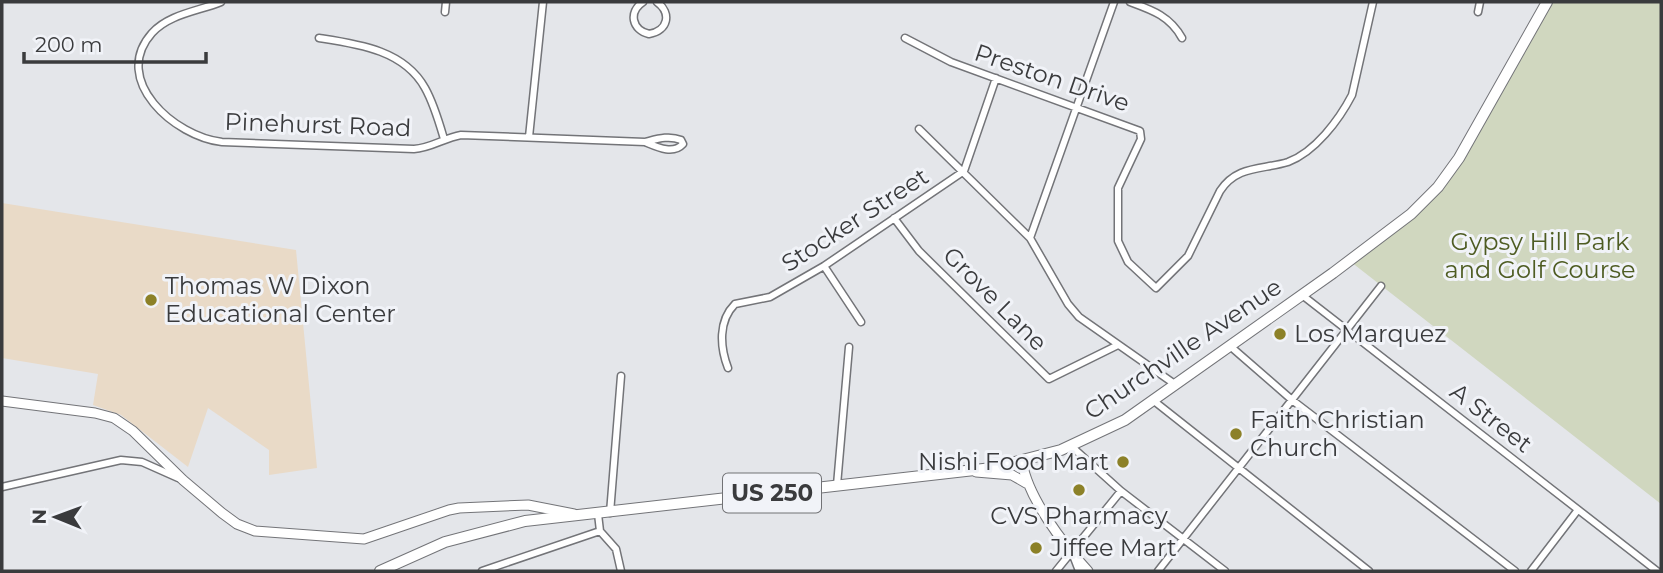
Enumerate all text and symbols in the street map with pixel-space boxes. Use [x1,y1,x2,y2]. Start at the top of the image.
scale bar [24,21,206,65]
text: 200 m [35,32,102,57]
street label: Preston Drive [971,37,1133,118]
street label: Pinehurst Road [224,107,412,142]
street label: Stocker Street [776,161,934,278]
park label: Gypsy Hill Park and Golf Course [1445,227,1635,284]
street label: Grove Lane [937,241,1053,357]
place label: Thomas W Dixon Educational Center [165,271,396,328]
street label: Churchville Avenue [1079,272,1287,425]
marker: Thomas W Dixon Educational Center [143,292,159,308]
place label: Los Marquez [1294,319,1446,348]
marker: Los Marquez [1272,326,1288,342]
street label: A Street [1445,377,1538,459]
place label: Faith Christian Church [1250,405,1425,462]
marker: Faith Christian Church [1228,426,1244,442]
place label: Nishi Food Mart [918,447,1109,476]
marker: Nishi Food Mart [1115,454,1131,470]
road number: US 250 [723,474,821,512]
north arrow [21,482,91,552]
marker: CVS Pharmacy [1071,482,1087,498]
place label: CVS Pharmacy [990,501,1168,530]
text: N [28,509,51,525]
place label: Jiffee Mart [1049,533,1177,562]
marker: Jiffee Mart [1028,540,1044,556]

